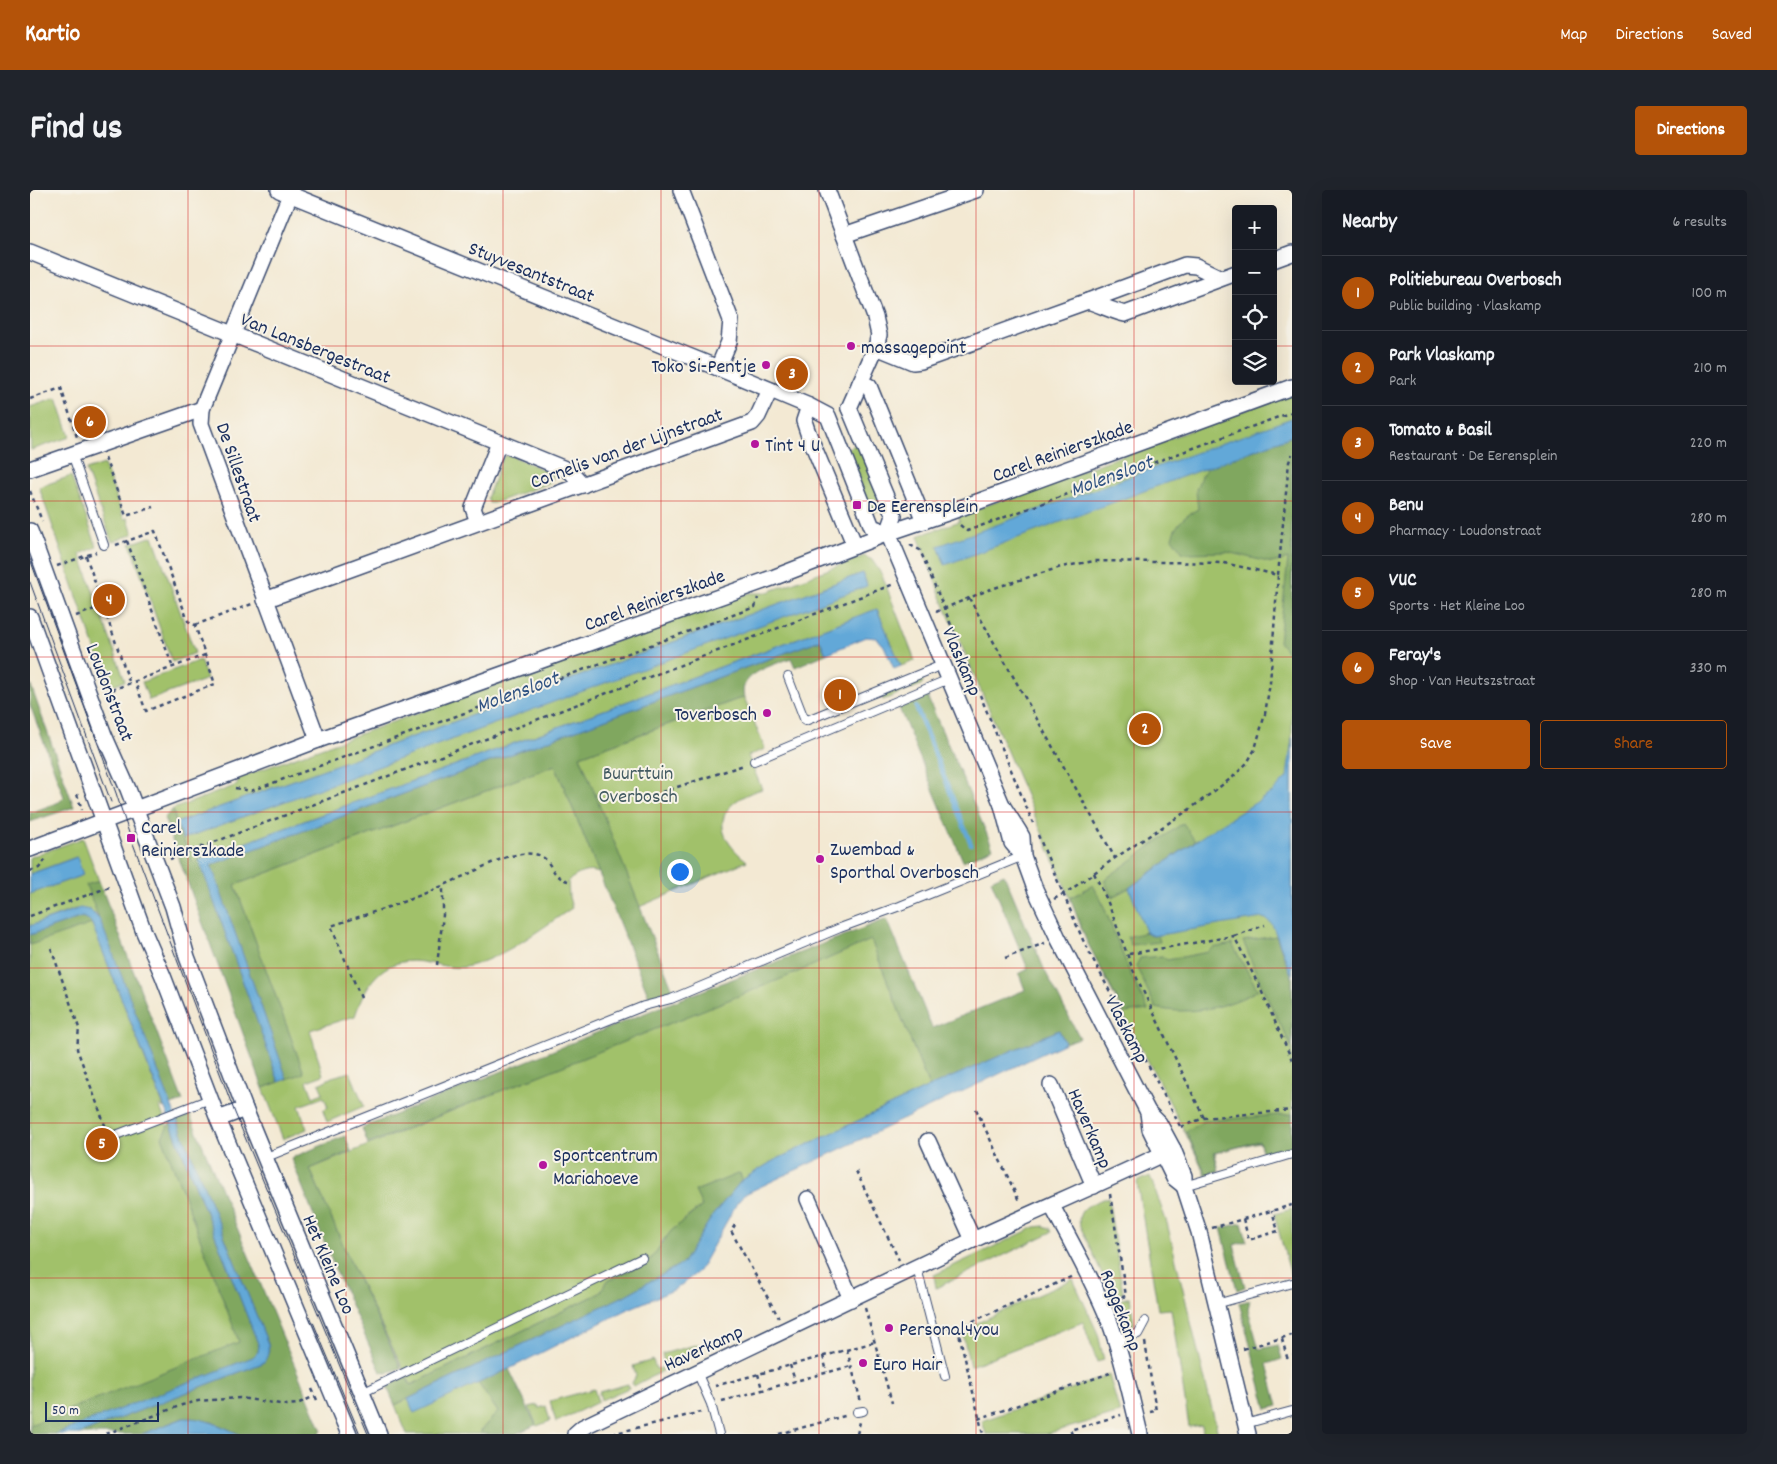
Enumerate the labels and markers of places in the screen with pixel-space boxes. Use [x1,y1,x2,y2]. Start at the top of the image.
place label: massagepoint [861,335,966,363]
marker: massagepoint [845,340,857,352]
place label: Toko Si-Pentje [651,354,756,382]
pin: 3 [776,355,808,393]
marker: Toko Si-Pentje [760,359,772,371]
pin: 6 [74,403,106,441]
place label: Tint 4 U [765,433,820,461]
marker: Tint 4 U [749,438,761,450]
place label: De Eerensplein [867,494,978,522]
marker: De Eerensplein [851,499,863,511]
pin: 4 [93,581,125,619]
pin: 1 [824,676,856,714]
place label: Toverbosch [674,702,757,730]
marker: Toverbosch [761,707,773,719]
pin: 2 [1129,710,1161,748]
place label: Carel Reinierszkade [141,815,244,866]
marker: Carel Reinierszkade [125,832,137,844]
place label: Zwembad & Sporthal Overbosch [830,837,979,888]
marker: Zwembad & Sporthal Overbosch [814,853,826,865]
pin: 5 [86,1125,118,1163]
place label: Sportcentrum Mariahoeve [553,1143,658,1194]
marker: Sportcentrum Mariahoeve [537,1159,549,1171]
place label: Personal4you [899,1317,999,1345]
marker: Personal4you [883,1322,895,1334]
place label: Euro Hair [873,1352,943,1380]
marker: Euro Hair [857,1357,869,1369]

